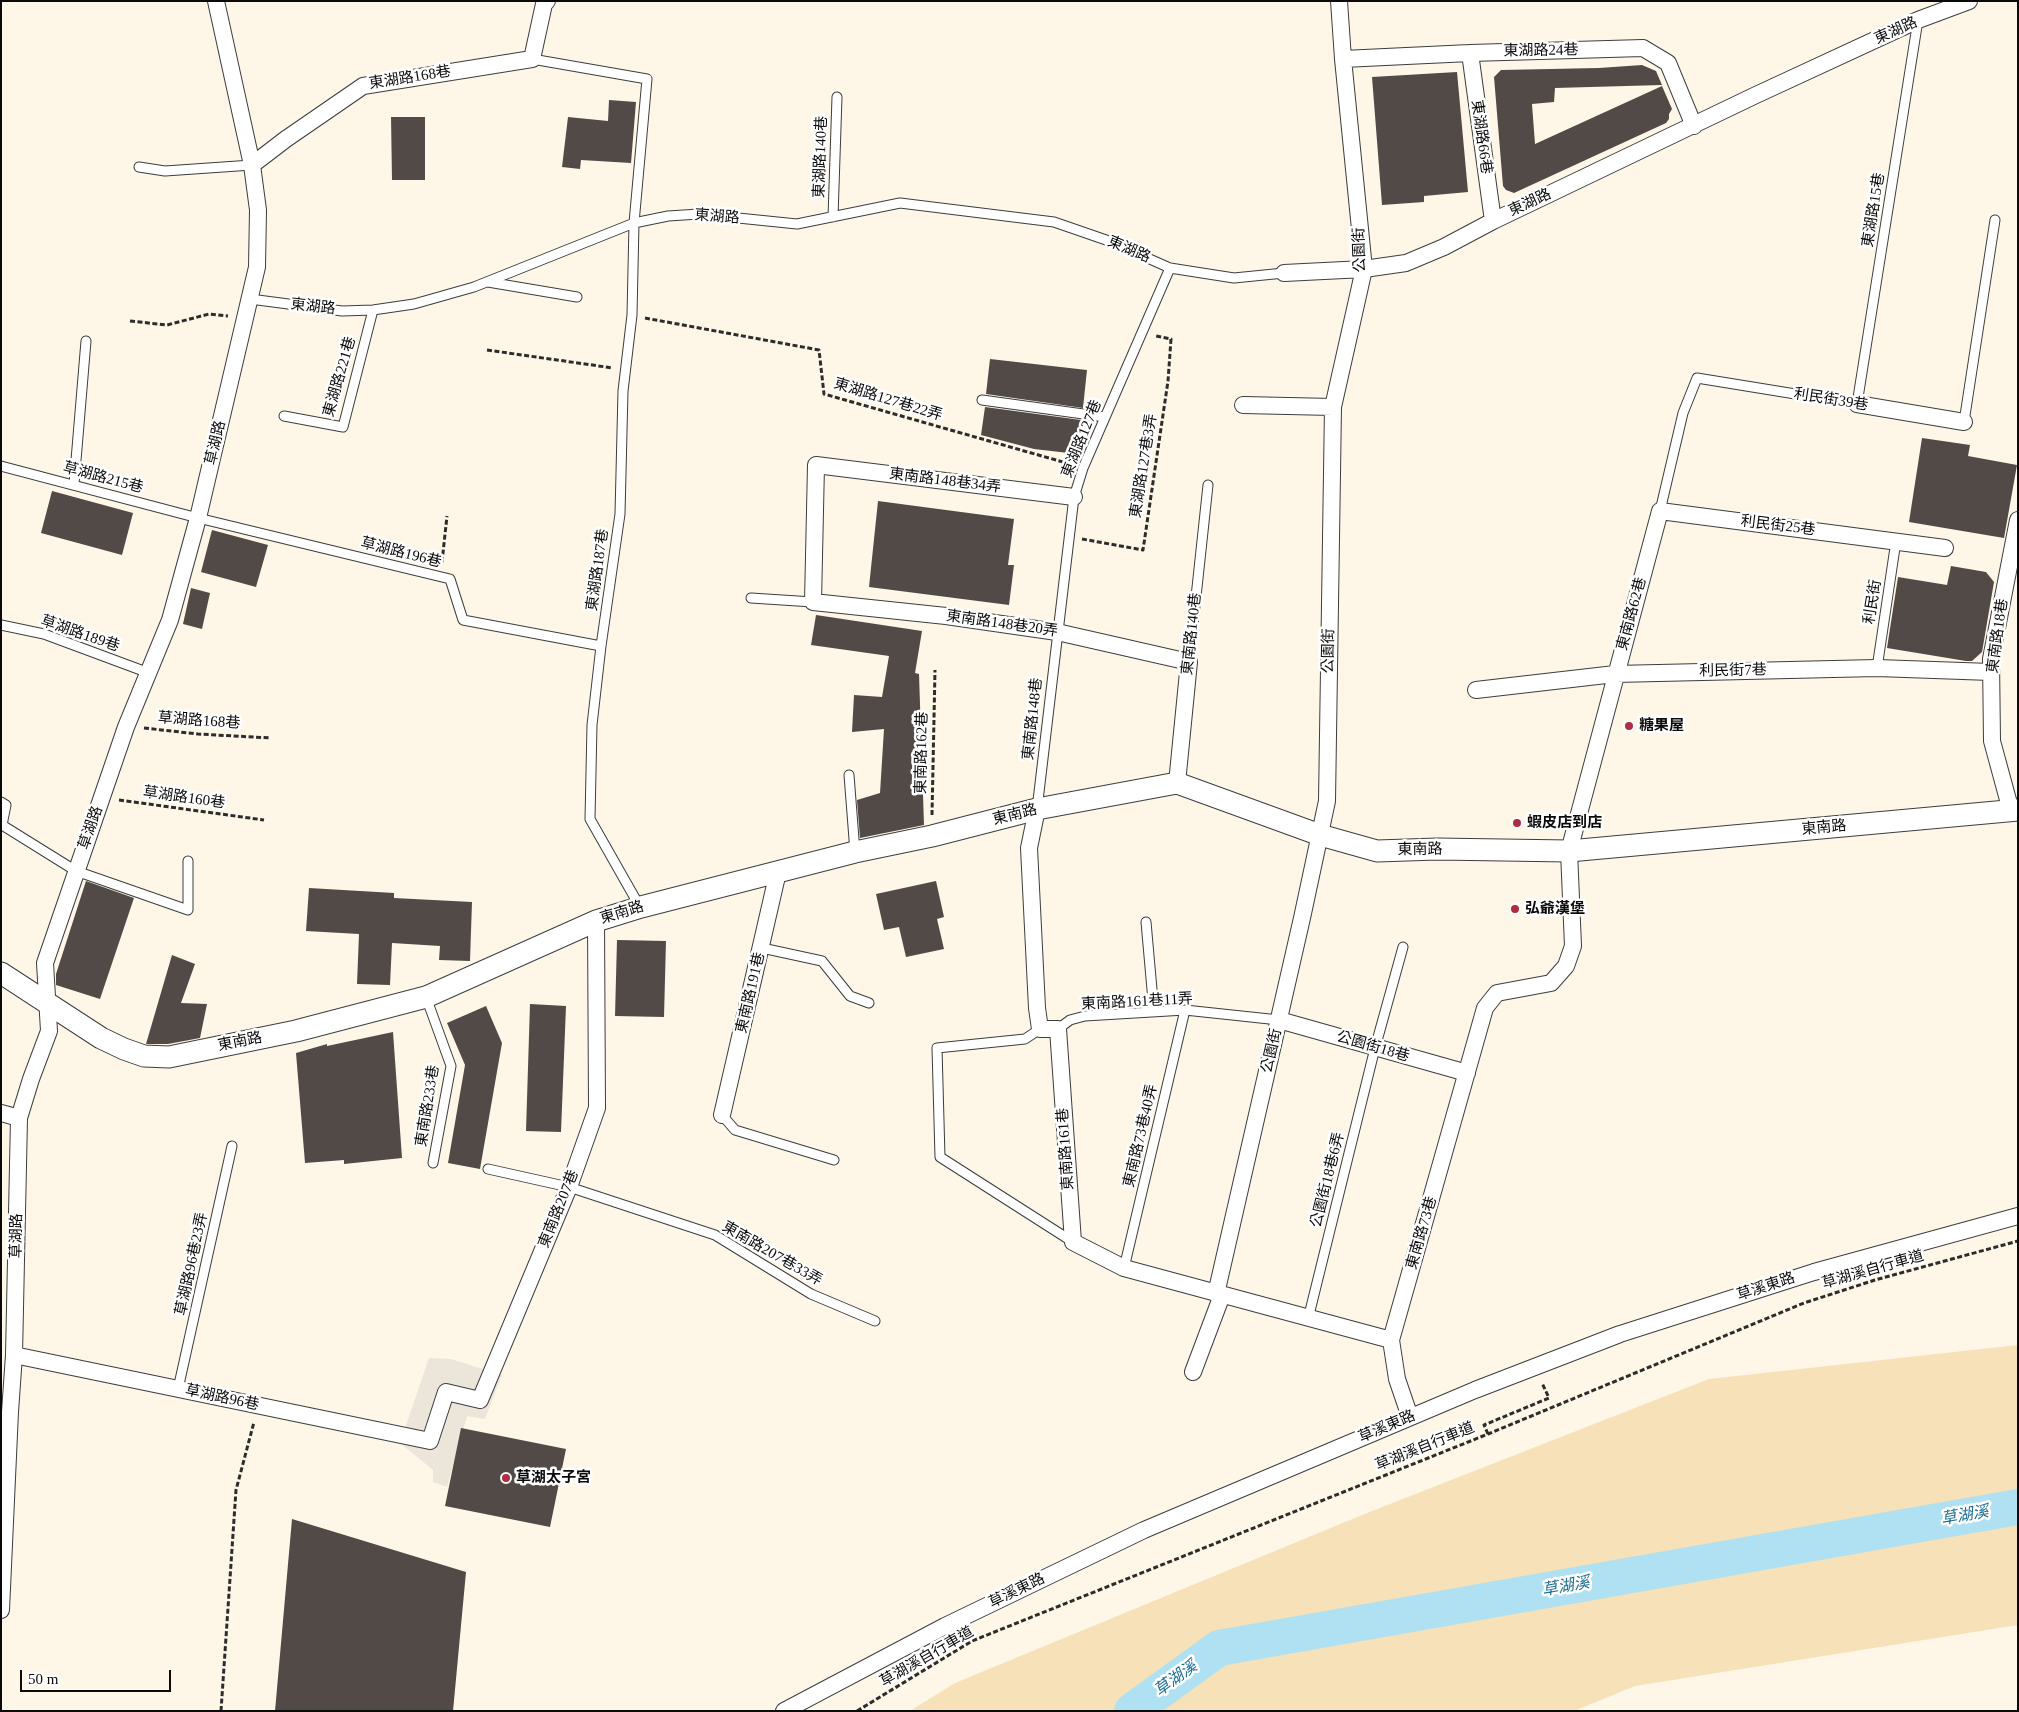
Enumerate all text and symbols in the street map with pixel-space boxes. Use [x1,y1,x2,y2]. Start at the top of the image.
street label: 東湖路 [1872,14,1920,48]
street label: 東湖路24巷 [1503,41,1579,61]
street label: 東湖路168巷 [368,63,452,93]
street label: 東湖路66巷 [1467,99,1495,175]
street label: 東湖路140巷 [811,115,831,199]
street label: 東湖路15巷 [1859,172,1889,248]
street label: 東湖路 [1506,185,1554,221]
street label: 東湖路 [694,206,740,228]
street label: 公園街 [1350,227,1370,273]
street label: 東湖路 [1105,233,1153,267]
street label: 東湖路 [290,296,336,318]
street label: 東湖路221巷 [320,335,360,419]
street label: 東湖路127巷22弄 [832,375,944,425]
street label: 利民街39巷 [1793,385,1869,415]
street label: 東湖路127巷 [1058,397,1106,481]
street label: 東湖路127巷3弄 [1127,413,1161,519]
street label: 草湖路 [202,419,230,467]
street label: 草湖路215巷 [61,459,145,497]
street label: 東南路148巷34弄 [888,465,1002,497]
street label: 利民街25巷 [1740,512,1816,540]
street label: 東湖路187巷 [583,528,613,612]
street label: 草湖路196巷 [359,534,443,572]
street label: 東南路62巷 [1614,575,1650,653]
street label: 利民街 [1861,578,1885,626]
street label: 東南路140巷 [1179,592,1205,676]
street label: 東南路18巷 [1984,598,2012,674]
street label: 東南路148巷20弄 [945,607,1059,641]
street label: 草湖路189巷 [38,612,122,656]
street label: 公園街 [1320,628,1338,674]
street label: 利民街7巷 [1699,661,1767,681]
street label: 東南路148巷 [1020,677,1046,761]
street label: 草湖路168巷 [157,709,241,733]
street label: 東南路162巷 [912,712,932,794]
place label: 糖果屋 [1639,717,1684,735]
marker: 糖果屋 [1623,720,1635,732]
street label: 草湖路160巷 [142,783,226,813]
street label: 東南路 [991,801,1039,829]
street label: 草湖路 [75,804,107,852]
place label: 蝦皮店到店 [1527,814,1602,832]
marker: 蝦皮店到店 [1511,817,1523,829]
street label: 東南路 [1801,817,1847,839]
street label: 東南路 [1397,841,1443,859]
street label: 東南路 [598,898,646,928]
place label: 弘爺漢堡 [1525,900,1585,918]
marker: 弘爺漢堡 [1509,903,1521,915]
street label: 東南路191巷 [733,951,769,1035]
street label: 東南路161巷11弄 [1081,990,1193,1014]
street label: 公園街 [1258,1027,1286,1075]
street label: 公園街18巷 [1334,1028,1412,1066]
street label: 東南路 [216,1029,264,1055]
street label: 東南路233巷 [413,1064,443,1148]
street label: 東南路73巷40弄 [1120,1083,1162,1189]
street label: 東南路161巷 [1054,1107,1078,1191]
street label: 公園街18巷6弄 [1307,1131,1349,1229]
street label: 東南路207巷 [535,1167,583,1251]
street label: 東南路73巷 [1403,1194,1441,1272]
street label: 草湖路96巷23弄 [172,1211,212,1317]
street label: 草湖路 [8,1213,26,1259]
street label: 東南路207巷33弄 [719,1218,825,1290]
street label: 草湖溪自行車道 [1820,1247,1926,1293]
street label: 草溪東路 [1735,1269,1797,1305]
street label: 草湖路96巷 [183,1381,261,1415]
street label: 草溪東路 [1356,1407,1418,1447]
street label: 草湖溪自行車道 [1373,1419,1477,1475]
place label: 草湖太子宮 [516,1469,591,1487]
marker: 草湖太子宮 [500,1472,512,1484]
water label: 草湖溪 [1940,1502,1990,1530]
street label: 草溪東路 [986,1570,1048,1612]
water label: 草湖溪 [1541,1573,1591,1601]
street label: 草湖溪自行車道 [877,1623,977,1691]
water label: 草湖溪 [1151,1657,1201,1701]
scale bar [22,1660,174,1692]
text: 50 m [28,1671,58,1687]

